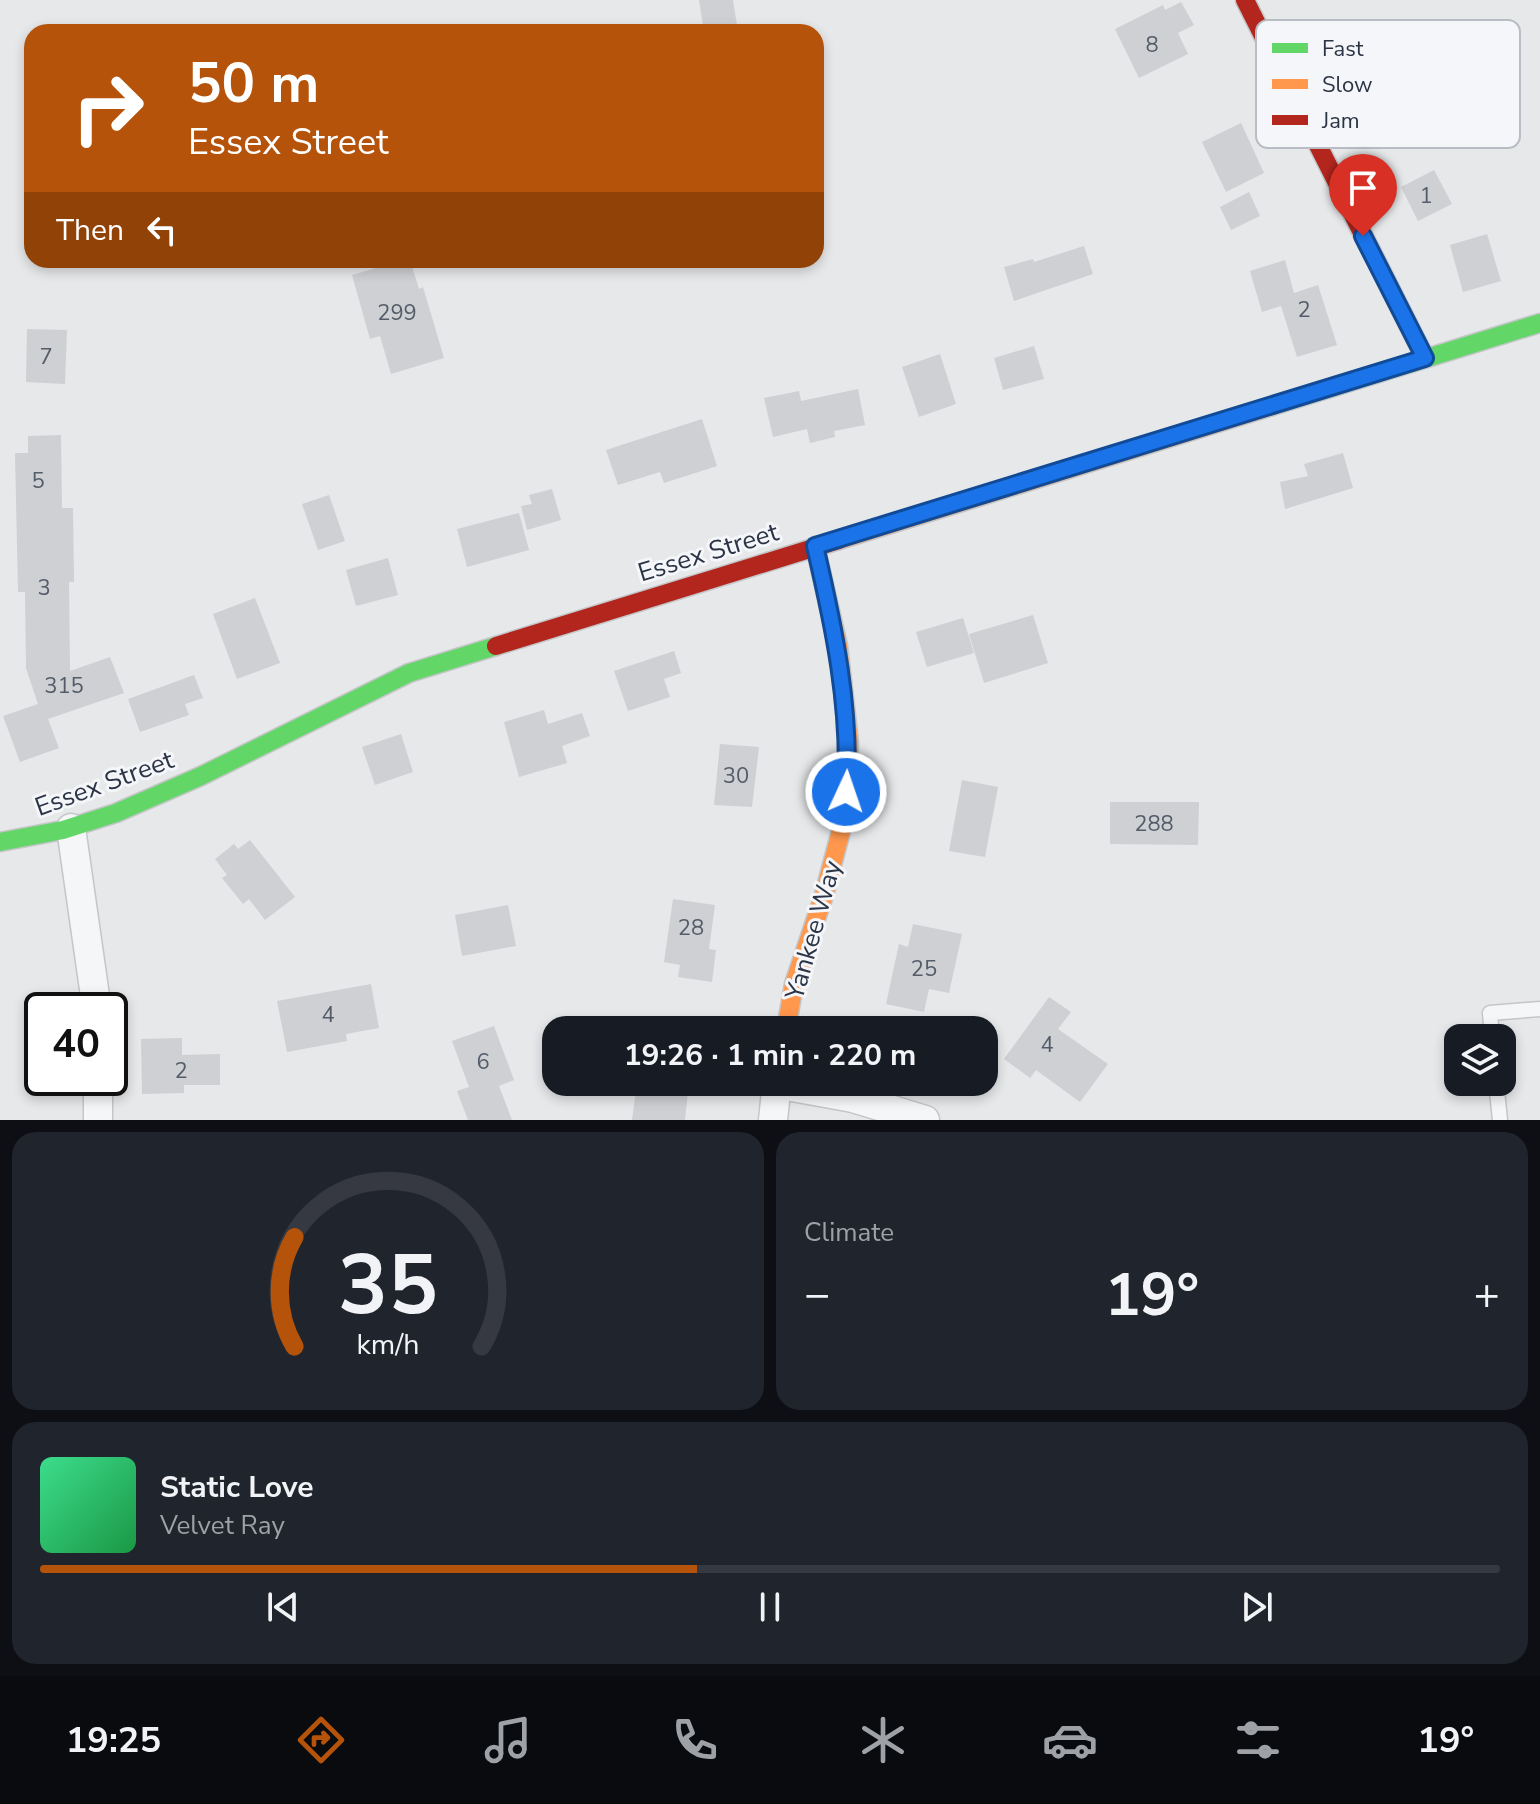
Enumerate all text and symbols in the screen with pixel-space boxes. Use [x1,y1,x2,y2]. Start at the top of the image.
legend [1256,20,1520,148]
house number: 8 [1145,30,1159,60]
text: Fast [1322,34,1364,64]
text: 50 m [188,45,319,122]
icon: right [56,56,160,160]
text: Slow [1322,70,1373,100]
text: Jam [1321,106,1360,136]
text: Essex Street [188,118,389,167]
pin [1329,154,1397,236]
icon: arrive [1341,166,1385,210]
house number: 1 [1419,181,1433,211]
icon: left [140,208,184,252]
text: Then [56,210,124,251]
house number: 2 [1297,295,1311,325]
house number: 299 [377,298,417,328]
house number: 7 [39,342,53,372]
house number: 5 [31,466,45,496]
street label: Essex Street [634,514,783,590]
house number: 3 [37,573,51,603]
house number: 315 [44,671,84,701]
street label: Essex Street [30,742,179,825]
position arrow [804,750,888,834]
house number: 30 [723,761,749,791]
house number: 288 [1134,809,1174,839]
street label: Yankee Way [777,856,850,1005]
house number: 28 [678,913,704,943]
house number: 25 [911,954,937,984]
speed limit sign: 40 [24,992,128,1096]
house number: 4 [321,1000,335,1030]
map controls [1444,1024,1516,1096]
button: layers [1444,1024,1516,1096]
house number: 4 [1040,1030,1054,1060]
text: 19:26 · 1 min · 220 m [624,1035,916,1076]
house number: 6 [476,1047,490,1077]
house number: 2 [174,1056,188,1086]
text: Climate [804,1215,894,1250]
text: 35 [338,1229,438,1342]
text: 19° [1105,1254,1199,1336]
text: − [804,1265,830,1325]
text: + [1474,1265,1500,1325]
text: km/h [357,1325,419,1364]
text: Static Love [160,1467,314,1508]
text: Velvet Ray [160,1508,285,1543]
icon: previous [261,1585,305,1629]
icon: pause [748,1585,792,1629]
icon: next [1235,1585,1279,1629]
icon: directions [293,1712,349,1768]
icon: music [480,1712,536,1768]
icon: phone [667,1712,723,1768]
icon: climate [855,1712,911,1768]
icon: car [1042,1712,1098,1768]
icon: filters [1230,1712,1286,1768]
text: 19:25 [66,1716,161,1765]
text: 19° [1417,1716,1474,1765]

